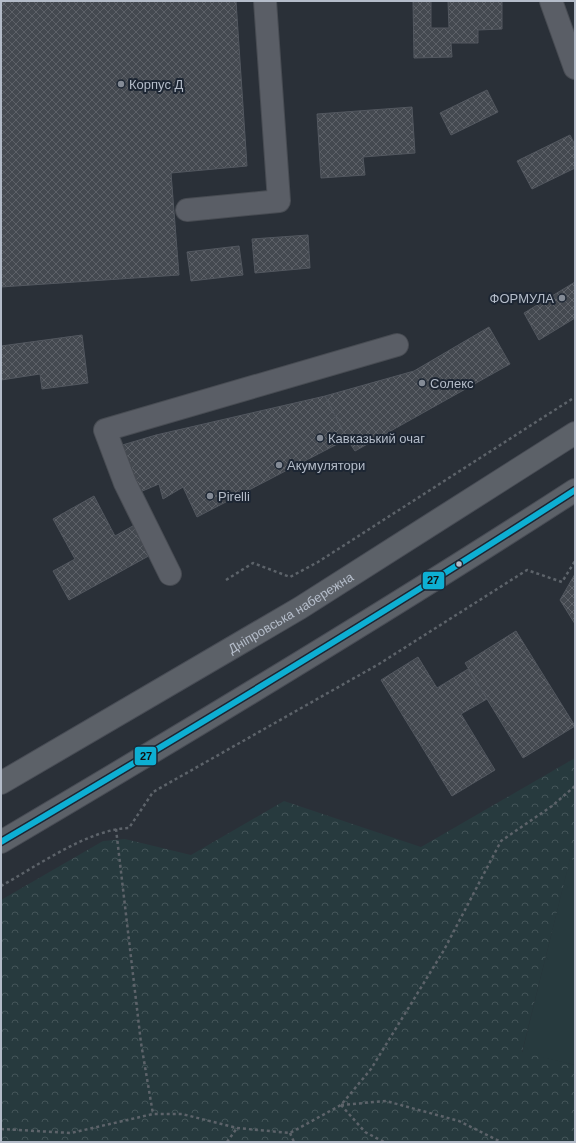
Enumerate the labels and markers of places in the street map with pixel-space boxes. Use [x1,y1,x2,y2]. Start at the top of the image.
place label: Корпус Д [129,77,184,92]
marker: Корпус Д [116,79,126,89]
place label: ФОРМУЛА [490,291,554,306]
marker: ФОРМУЛА [557,293,567,303]
place label: Солекс [430,376,474,391]
marker: Солекс [417,378,427,388]
place label: Кавказький очаг [328,431,425,446]
marker: Кавказький очаг [315,433,325,443]
place label: Акумулятори [287,458,365,473]
marker: Акумулятори [274,460,284,470]
place label: Pirelli [218,489,250,504]
marker: Pirelli [205,491,215,501]
unlabelled marker [454,559,464,569]

